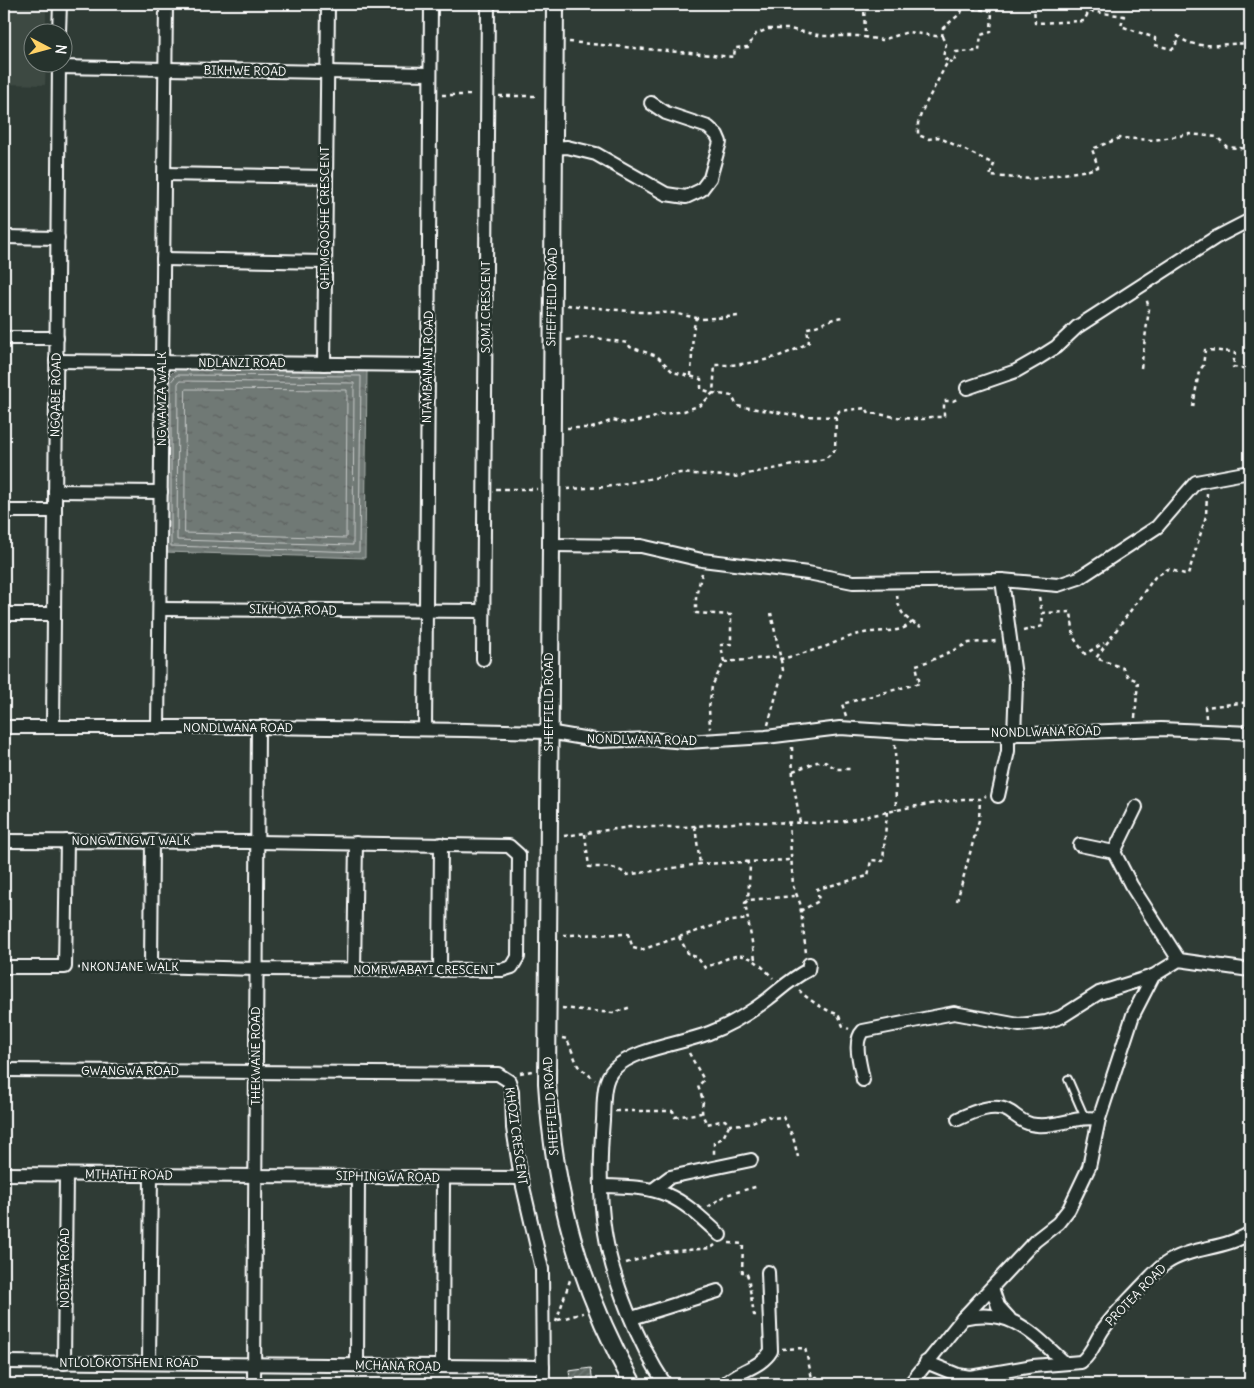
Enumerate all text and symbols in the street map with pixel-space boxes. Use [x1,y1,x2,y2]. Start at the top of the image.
north arrow [22,22,72,72]
text: N [51,44,70,55]
street label: BIKHWE ROAD [203,62,287,79]
street label: QHIMGQOSHE CRESCENT [317,146,332,290]
street label: SHEFFIELD ROAD [543,247,560,347]
street label: SOMI CRESCENT [478,261,493,353]
street label: NTAMBANANI ROAD [419,311,436,423]
street label: NGWAMZA WALK [154,351,169,446]
street label: NGQABE ROAD [47,353,64,437]
street label: NDLANZI ROAD [198,355,286,370]
street label: SIKHOVA ROAD [249,601,337,618]
street label: SHEFFIELD ROAD [541,652,556,752]
street label: NONDLWANA ROAD [183,720,293,735]
street label: NONDLWANA ROAD [991,723,1101,740]
street label: NONDLWANA ROAD [587,731,697,748]
street label: NONGWINGWI WALK [72,833,191,848]
street label: NKONJANE WALK [81,959,179,974]
street label: NOMRWABAYI CRESCENT [353,962,495,977]
street label: THEKWANE ROAD [248,1007,263,1105]
street label: SHEFFIELD ROAD [540,1056,561,1156]
street label: GWANGWA ROAD [81,1063,179,1078]
street label: KHOZI CRESCENT [502,1086,531,1186]
street label: MTHATHI ROAD [85,1166,173,1183]
street label: SIPHINGWA ROAD [336,1168,440,1185]
street label: NOBIYA ROAD [57,1228,72,1308]
street label: PROTEA ROAD [1102,1260,1169,1329]
street label: NTLOLOKOTSHENI ROAD [59,1355,199,1370]
street label: MCHANA ROAD [355,1357,441,1374]

